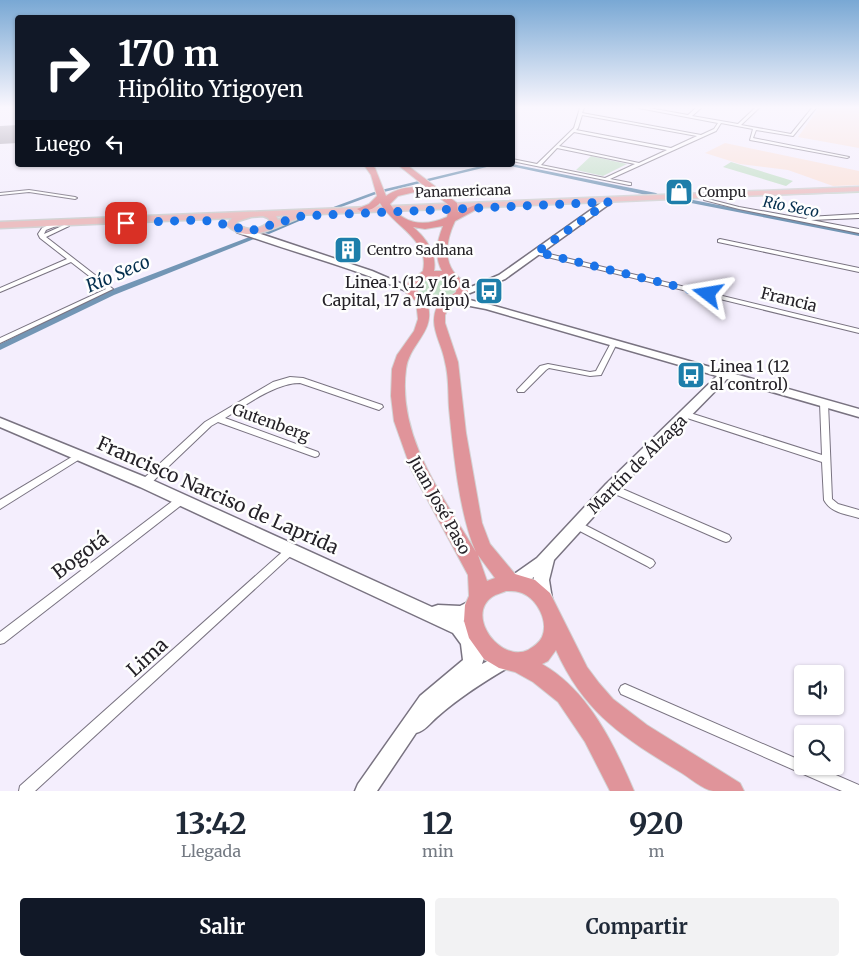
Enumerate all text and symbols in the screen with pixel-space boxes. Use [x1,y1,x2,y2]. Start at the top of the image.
text: 170 m [118,32,219,76]
icon: right [35,35,100,100]
text: Hipólito Yrigoyen [118,75,303,103]
icon: left [101,130,129,158]
text: Luego [35,132,91,156]
shop icon: Compu [664,177,694,207]
street label: Panamericana [415,180,512,202]
place label: Compu [698,183,746,201]
water label: Río Seco [762,192,821,221]
pin [105,202,147,244]
icon: arrive [112,209,140,237]
building icon: Centro Sadhana [333,235,363,265]
place label: Centro Sadhana [367,241,474,259]
water label: Río Seco [82,250,153,297]
position arrow [681,267,733,319]
place label: Linea 1 (12 y 16 a Capital, 17 a Maipu) [322,272,470,310]
bus stop icon: Linea 1 (12 y 16 a Capital, 17 a Maipu) [474,276,504,306]
street label: Francia [759,282,820,316]
place label: Linea 1 (12 al control) [710,356,790,394]
bus stop icon: Linea 1 (12 al control) [676,360,706,390]
street label: Gutenberg [230,399,313,445]
street label: Martín de Álzaga [583,410,691,518]
street label: Francisco Narciso de Laprida [93,431,343,559]
street label: Juan José Paso [404,452,475,558]
street label: Bogotá [47,526,113,584]
street label: Lima [122,632,172,682]
map controls [794,665,844,775]
button: sound [794,665,844,715]
button: search [794,725,844,775]
text: 13:42 [175,804,247,842]
text: 12 [422,804,454,842]
text: 920 [629,804,684,842]
text: Llegada [181,841,241,861]
text: min [422,841,454,861]
text: m [648,841,664,861]
button: Salir [20,898,425,956]
button: Compartir [435,898,839,956]

